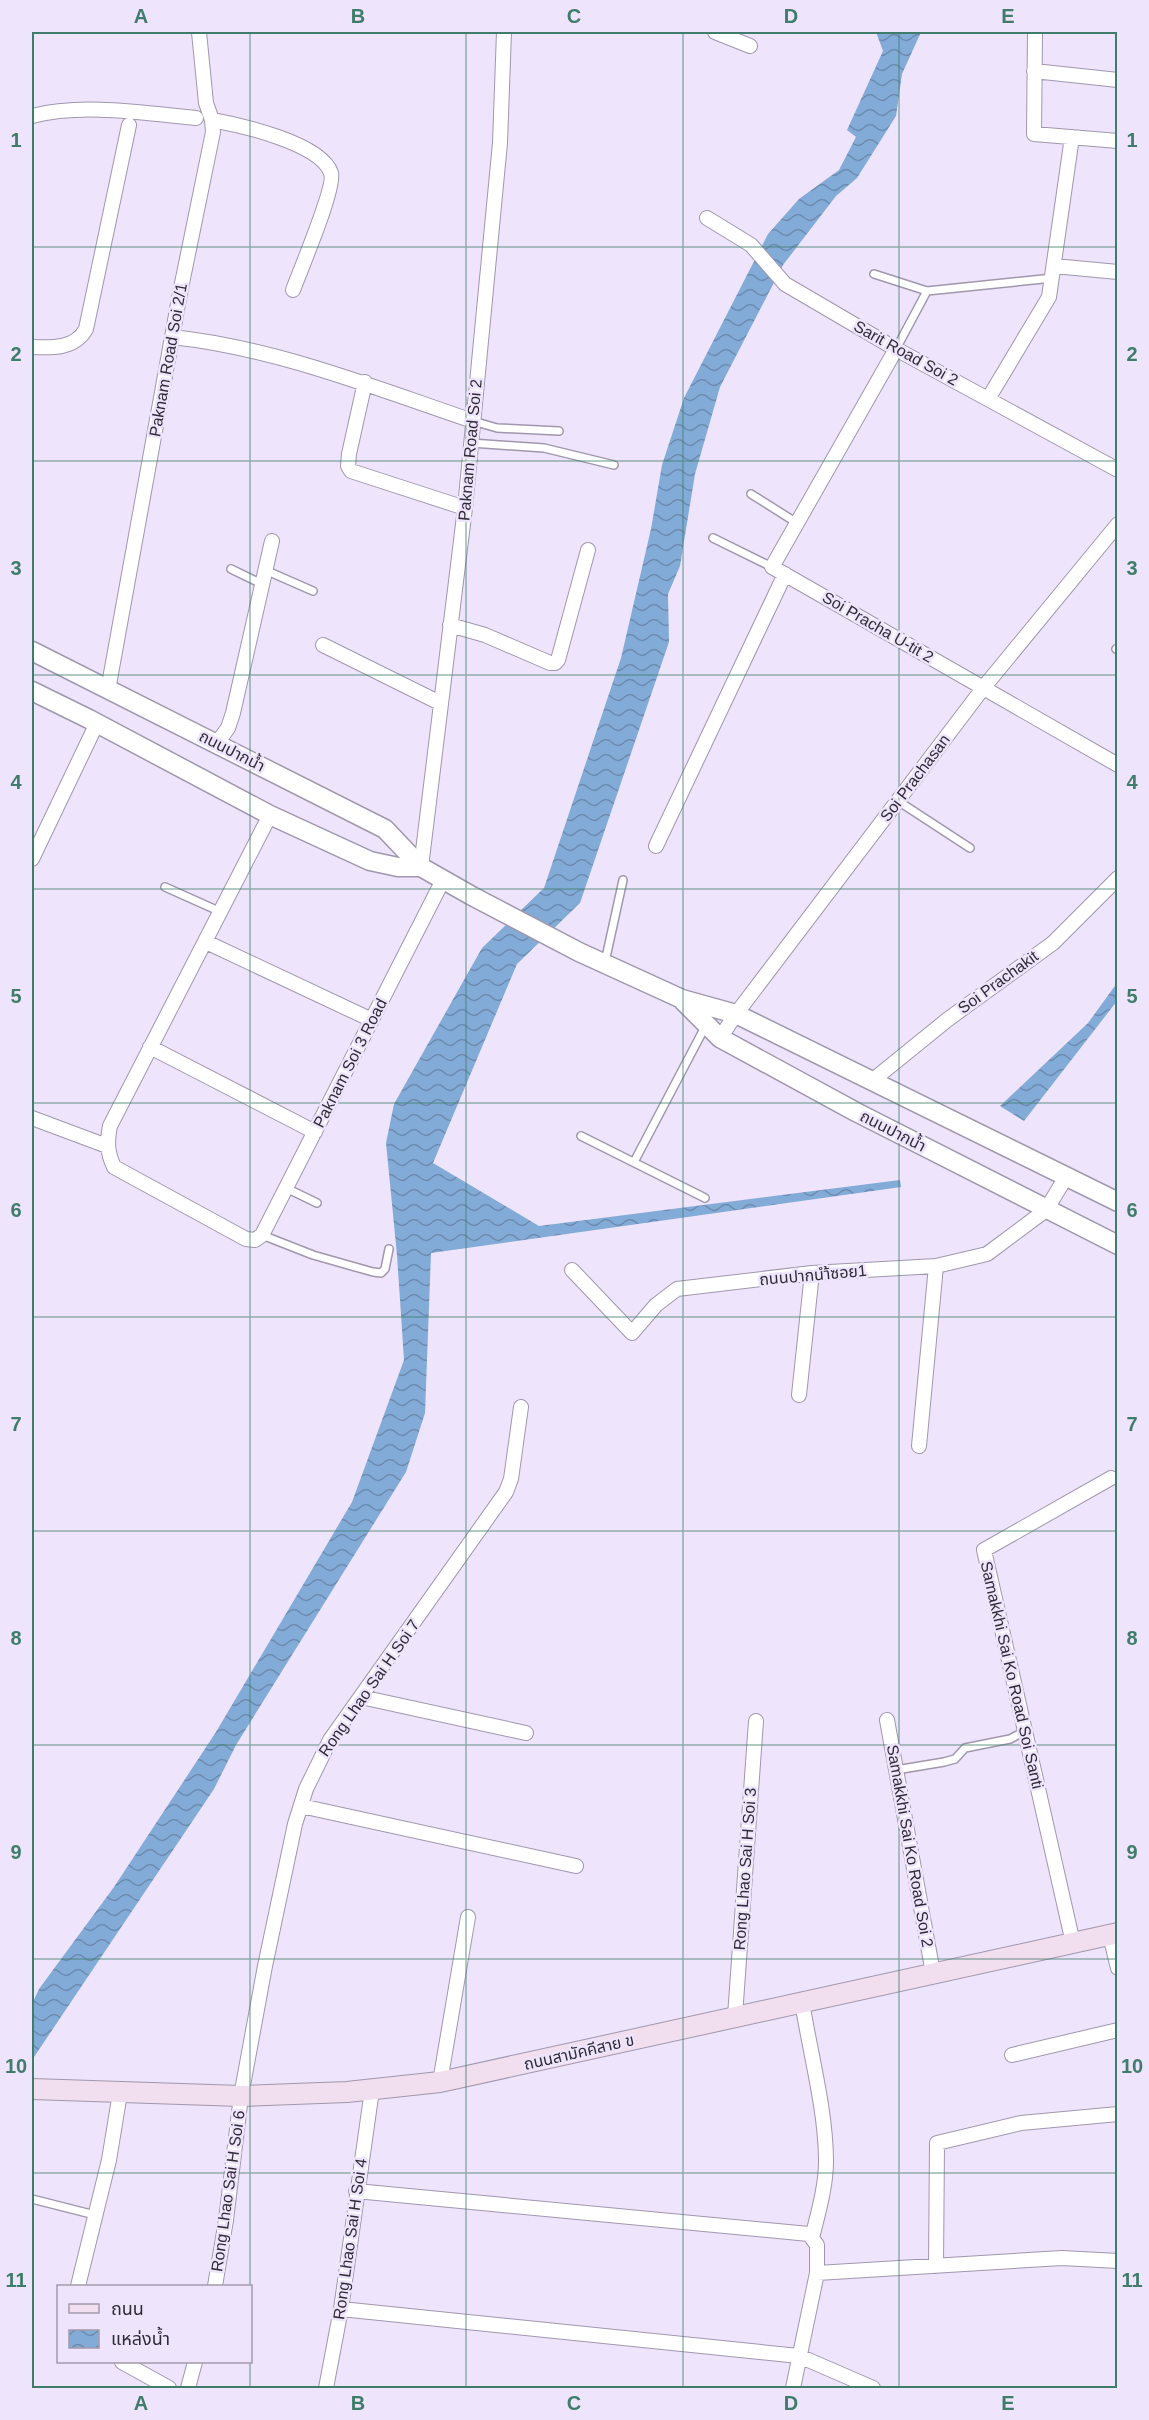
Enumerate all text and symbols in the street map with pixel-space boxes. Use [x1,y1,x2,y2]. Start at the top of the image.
text: A [134,5,148,27]
text: B [351,5,365,27]
text: C [567,5,581,27]
text: D [784,5,798,27]
text: E [1001,5,1015,27]
text: 1 [10,129,22,151]
text: 1 [1126,129,1138,151]
street label: Paknam Road Soi 2/1 [146,282,190,438]
street label: Sarit Road Soi 2 [851,317,961,389]
text: 2 [10,343,22,365]
text: 2 [1126,343,1138,365]
street label: Paknam Road Soi 2 [455,378,485,522]
text: 3 [10,557,22,579]
text: 3 [1126,557,1138,579]
street label: Soi Pracha U-tit 2 [819,588,937,666]
street label: ถนนปากน้ำ [196,725,269,775]
street label: Soi Prachasan [877,731,953,825]
text: 4 [10,771,22,793]
text: 4 [1126,771,1138,793]
street label: Soi Prachakit [955,947,1042,1017]
text: 5 [10,985,22,1007]
text: 5 [1126,985,1138,1007]
street label: Paknam Soi 3 Road [310,996,390,1130]
street label: ถนนปากน้ำ [857,1105,930,1155]
text: 6 [10,1199,22,1221]
text: 6 [1126,1199,1138,1221]
street label: ถนนปากนำ้ซอย1 [759,1262,868,1288]
text: 7 [10,1413,22,1435]
text: 7 [1126,1413,1138,1435]
street label: Samakkhi Sai Ko Road Soi Santi [978,1560,1046,1790]
street label: Rong Lhao Sai H Soi 7 [315,1616,423,1760]
text: 8 [10,1627,22,1649]
text: 8 [1126,1627,1138,1649]
street label: Samakkhi Sai Ko Road Soi 2 [884,1743,936,1949]
street label: Rong Lhao Sai H Soi 3 [731,1787,759,1951]
text: 9 [10,1841,22,1863]
text: 9 [1126,1841,1138,1863]
street label: ถนนสามัคคีสาย ข [522,2031,636,2073]
text: 10 [5,2055,27,2077]
text: 10 [1121,2055,1143,2077]
street label: Rong Lhao Sai H Soi 6 [208,2109,248,2273]
street label: Rong Lhao Sai H Soi 4 [330,2157,370,2321]
text: 11 [5,2269,27,2291]
text: 11 [1121,2269,1143,2291]
legend [57,2285,252,2363]
text: ถนน [111,2299,144,2319]
text: แหล่งน้ำ [111,2326,170,2349]
text: A [134,2392,148,2414]
text: B [351,2392,365,2414]
text: C [567,2392,581,2414]
text: D [784,2392,798,2414]
text: E [1001,2392,1015,2414]

